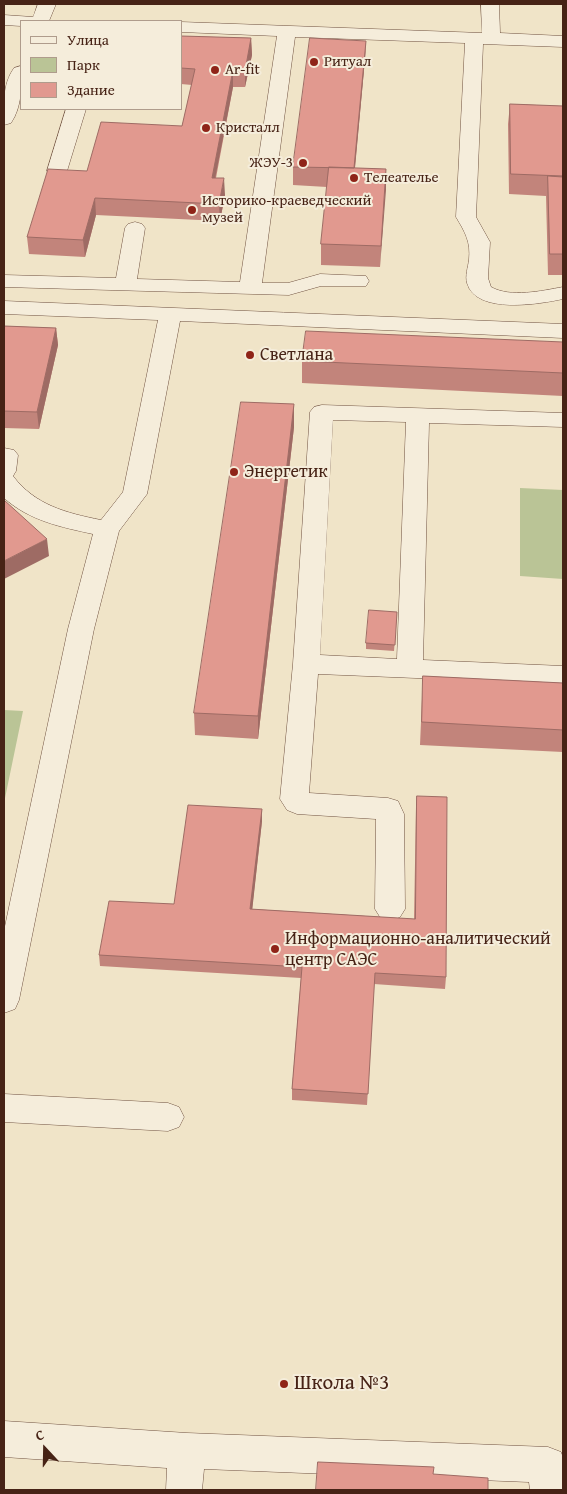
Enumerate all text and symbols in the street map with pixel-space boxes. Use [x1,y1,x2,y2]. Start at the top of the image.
legend [20,20,182,110]
text: Улица [67,29,109,50]
place label: Ритуал [324,53,371,71]
text: Парк [67,54,100,75]
marker: Ритуал [308,56,320,68]
place label: Ar-fit [225,61,260,79]
marker: Ar-fit [209,64,221,76]
text: Здание [67,79,115,100]
place label: Кристалл [216,119,280,137]
marker: Кристалл [200,122,212,134]
place label: ЖЭУ-3 [250,154,293,172]
marker: ЖЭУ-3 [297,157,309,169]
place label: Телеателье [364,169,439,187]
marker: Телеателье [348,172,360,184]
place label: Историко-краеведческий музей [202,192,371,227]
marker: Историко-краеведческий музей [186,204,198,216]
place label: Светлана [260,344,333,366]
marker: Светлана [244,349,256,361]
place label: Энергетик [244,461,328,483]
marker: Энергетик [228,466,240,478]
place label: Информационно-аналитический центр САЭС [285,928,551,971]
marker: Информационно-аналитический центр САЭС [269,943,281,955]
place label: Школа №3 [294,1371,389,1397]
marker: Школа №3 [278,1378,290,1390]
north arrow [20,1424,70,1474]
text: С [32,1424,47,1446]

